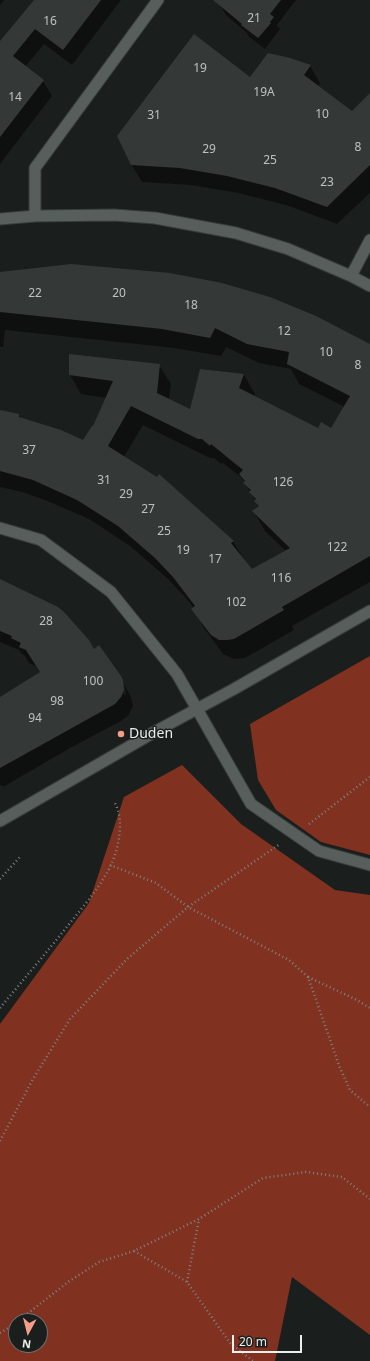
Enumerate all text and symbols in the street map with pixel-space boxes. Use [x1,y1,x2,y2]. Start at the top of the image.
house number: 21 [247,12,261,26]
house number: 16 [43,15,57,29]
house number: 19 [193,62,207,76]
house number: 19A [253,86,275,100]
house number: 14 [8,91,22,105]
house number: 10 [315,108,329,122]
house number: 31 [147,109,161,123]
house number: 8 [355,141,361,155]
house number: 29 [202,143,216,157]
house number: 25 [263,154,277,168]
house number: 23 [320,176,334,190]
house number: 22 [28,287,42,301]
house number: 20 [112,287,126,301]
house number: 18 [184,299,198,313]
house number: 12 [277,325,291,339]
house number: 10 [319,346,333,360]
house number: 8 [355,359,361,373]
house number: 37 [22,444,36,458]
house number: 31 [97,474,111,488]
house number: 126 [273,476,293,490]
house number: 29 [119,488,133,502]
house number: 27 [141,503,155,517]
house number: 25 [157,525,171,539]
house number: 122 [327,541,347,555]
house number: 19 [176,544,190,558]
house number: 17 [208,553,222,567]
house number: 116 [271,572,291,586]
house number: 102 [226,596,246,610]
house number: 28 [39,615,53,629]
house number: 100 [83,675,103,689]
house number: 98 [50,695,64,709]
house number: 94 [28,712,42,726]
place label: Duden [129,726,173,742]
marker: Duden [116,729,126,739]
north arrow [8,1313,48,1353]
scale bar [234,1327,304,1353]
text: 20 m [239,1333,267,1350]
text: N [21,1336,32,1352]

